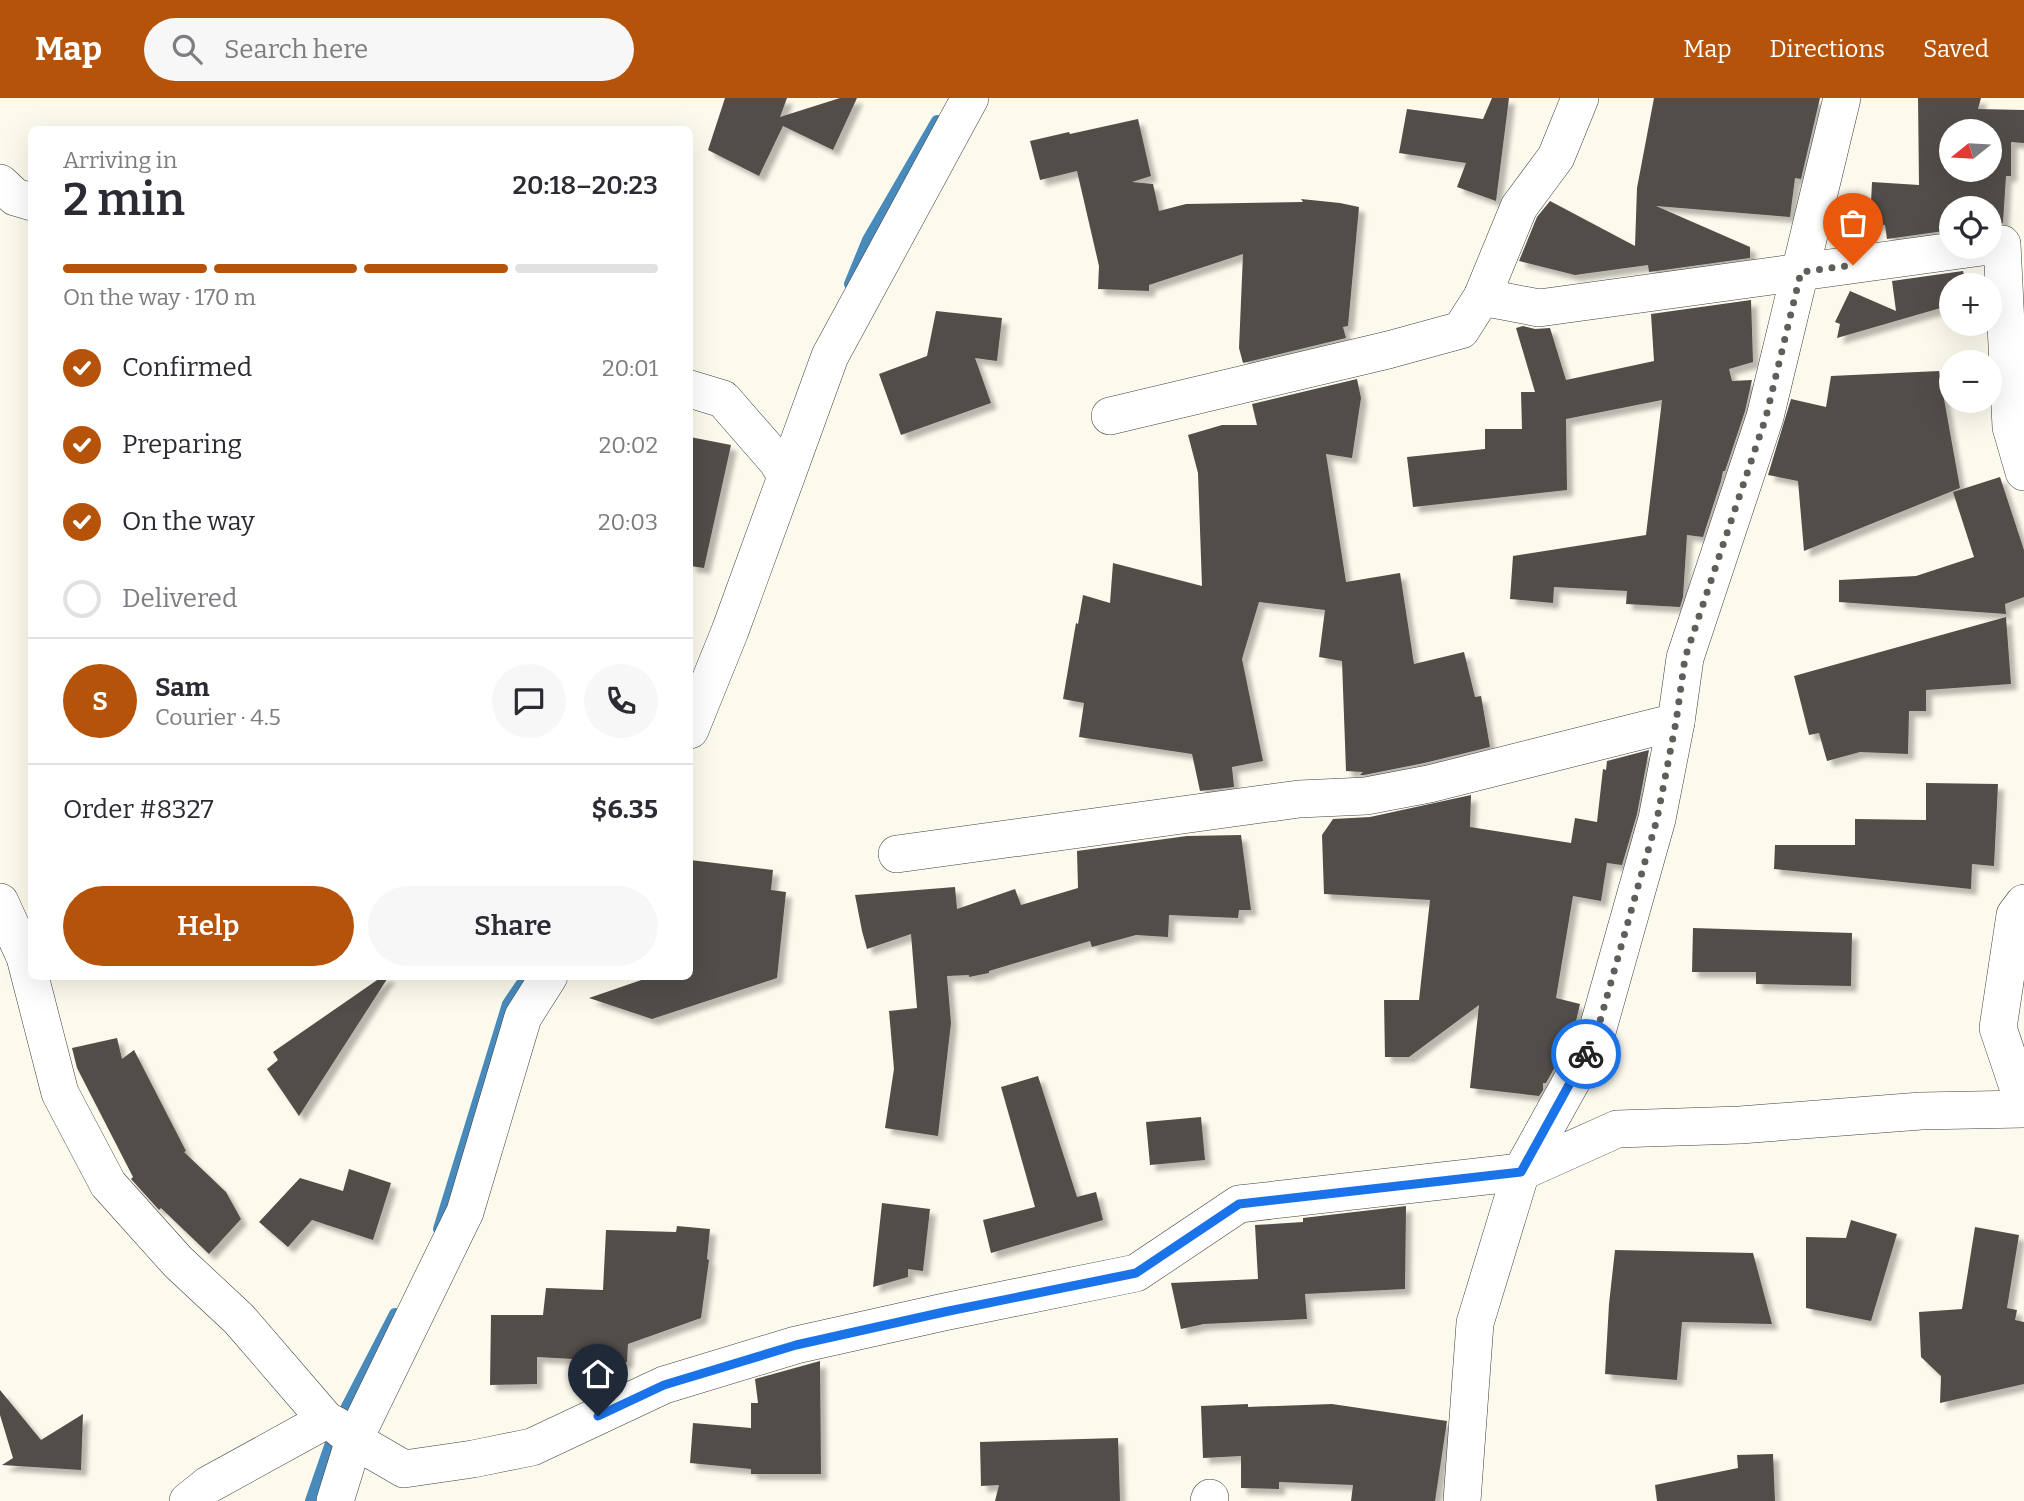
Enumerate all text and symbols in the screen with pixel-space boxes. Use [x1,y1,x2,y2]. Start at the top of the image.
search box [144,18,634,81]
text: Map [35,29,102,69]
icon: search [168,30,206,68]
text: Search here [224,34,368,65]
text: Map [1683,35,1732,63]
text: Directions [1770,35,1885,63]
text: Saved [1923,35,1989,63]
north arrow [1939,119,2002,182]
map controls [1939,119,2002,413]
text: Arriving in [63,146,177,174]
text: 20:18–20:23 [513,170,658,201]
text: 2 min [63,172,185,227]
pin [1823,193,1883,265]
button: locate [1939,196,2002,259]
icon: bag [1834,204,1872,242]
button: + [1939,273,2002,336]
text: On the way · 170 m [63,283,256,311]
icon: check [63,349,101,387]
button: − [1939,350,2002,413]
text: Confirmed [122,352,252,383]
text: 20:01 [602,354,658,382]
icon: check [63,426,101,464]
text: Preparing [122,429,242,460]
text: 20:02 [599,431,658,459]
icon: check [63,503,101,541]
text: On the way [122,506,255,537]
text: 20:03 [598,508,658,536]
text: Delivered [122,583,237,614]
button: chat [492,664,566,738]
button: phone [584,664,658,738]
text: Sam [155,672,210,703]
text: S [92,686,108,717]
text: Courier · 4.5 [155,703,281,731]
text: Order #8327 [63,794,213,825]
text: $6.35 [592,794,658,825]
button: Help [63,886,354,966]
button: Share [368,886,658,966]
courier [1551,1019,1621,1089]
icon: bike [1567,1035,1605,1073]
pin [568,1344,628,1416]
icon: home [579,1355,617,1393]

